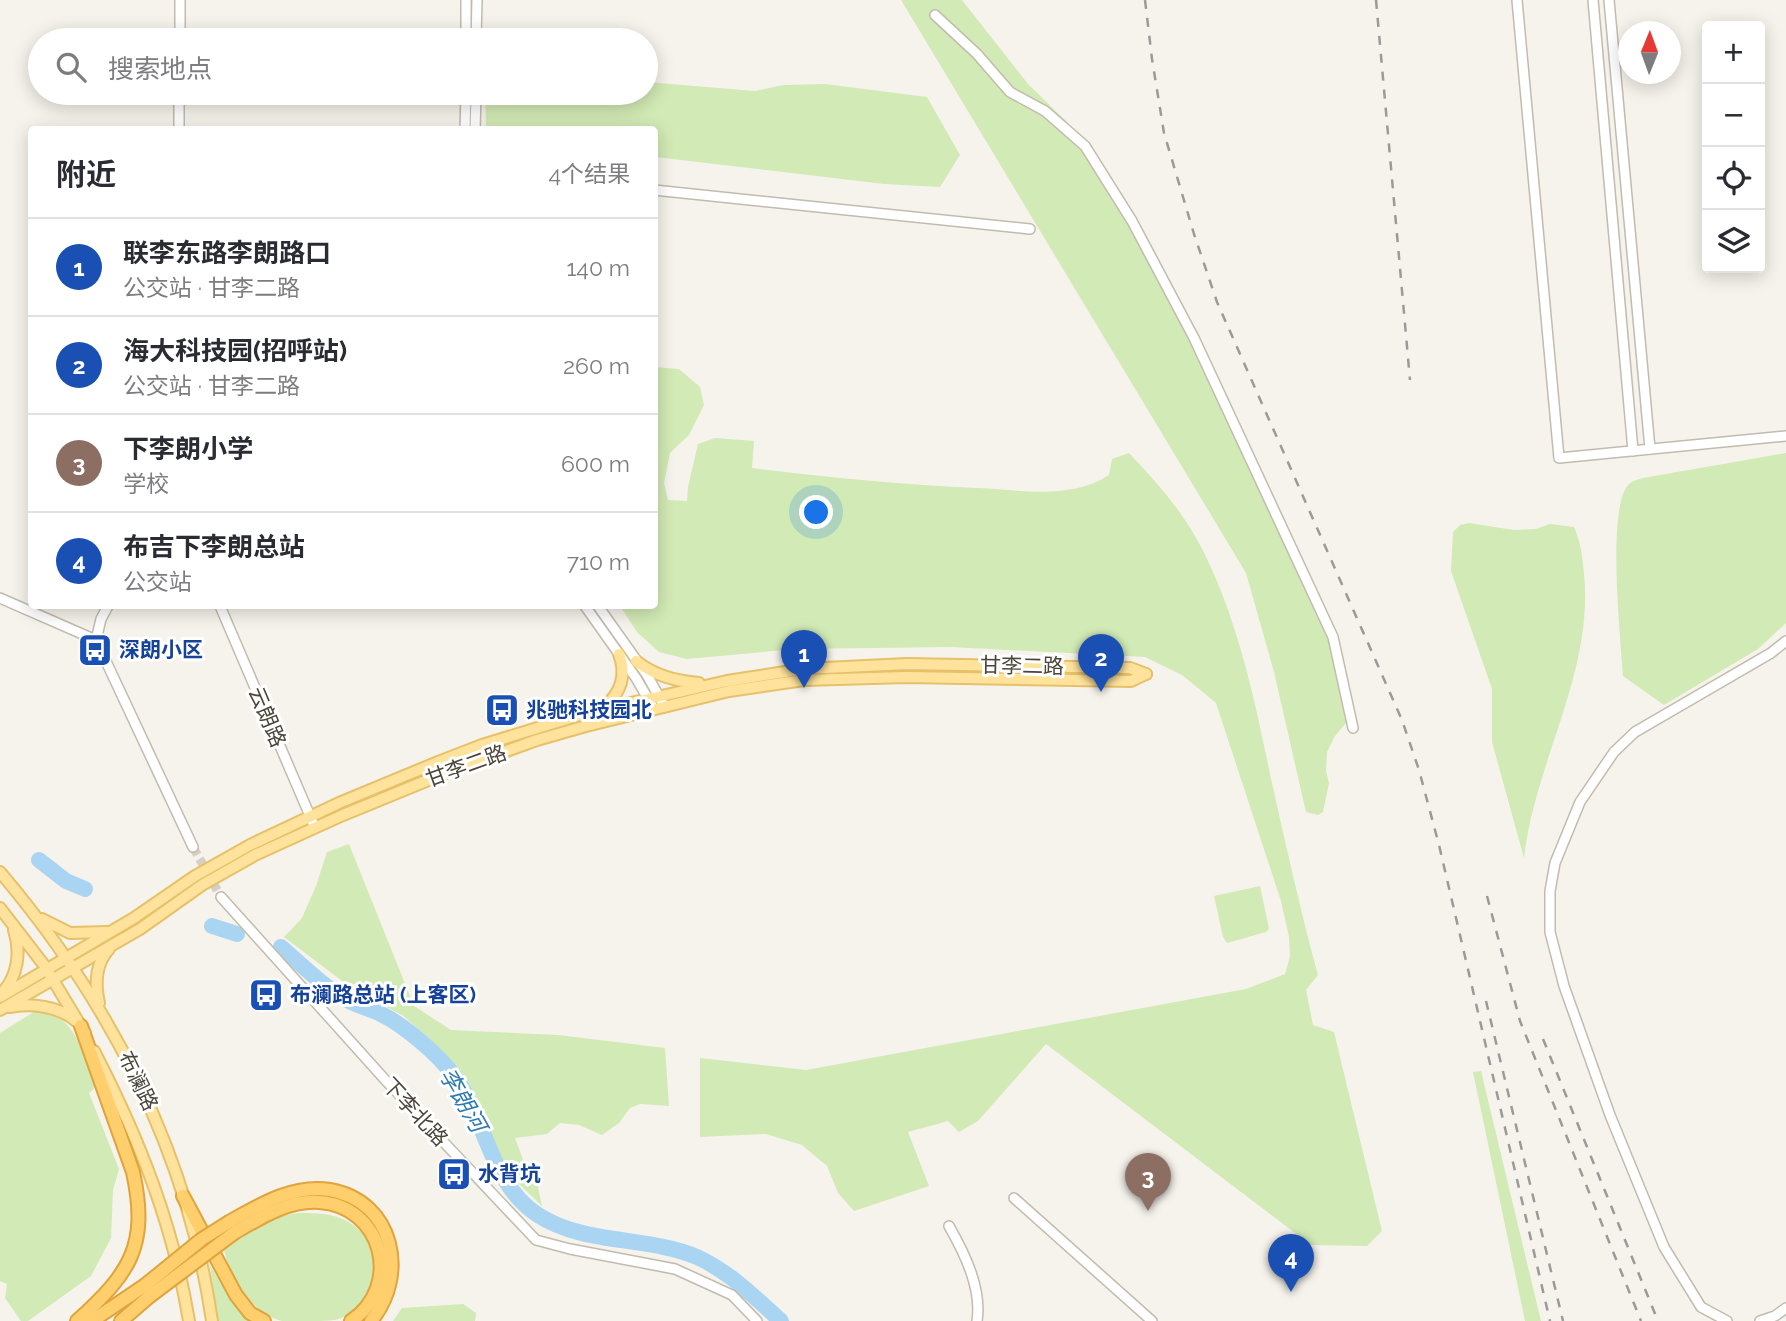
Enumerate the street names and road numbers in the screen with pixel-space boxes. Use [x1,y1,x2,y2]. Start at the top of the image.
street label: 甘李二路 [980,652,1064,679]
street label: 云朗路 [244,683,291,751]
street label: 甘李二路 [422,739,510,792]
street label: 布澜路 [113,1047,163,1115]
street label: 下李北路 [378,1072,453,1151]

